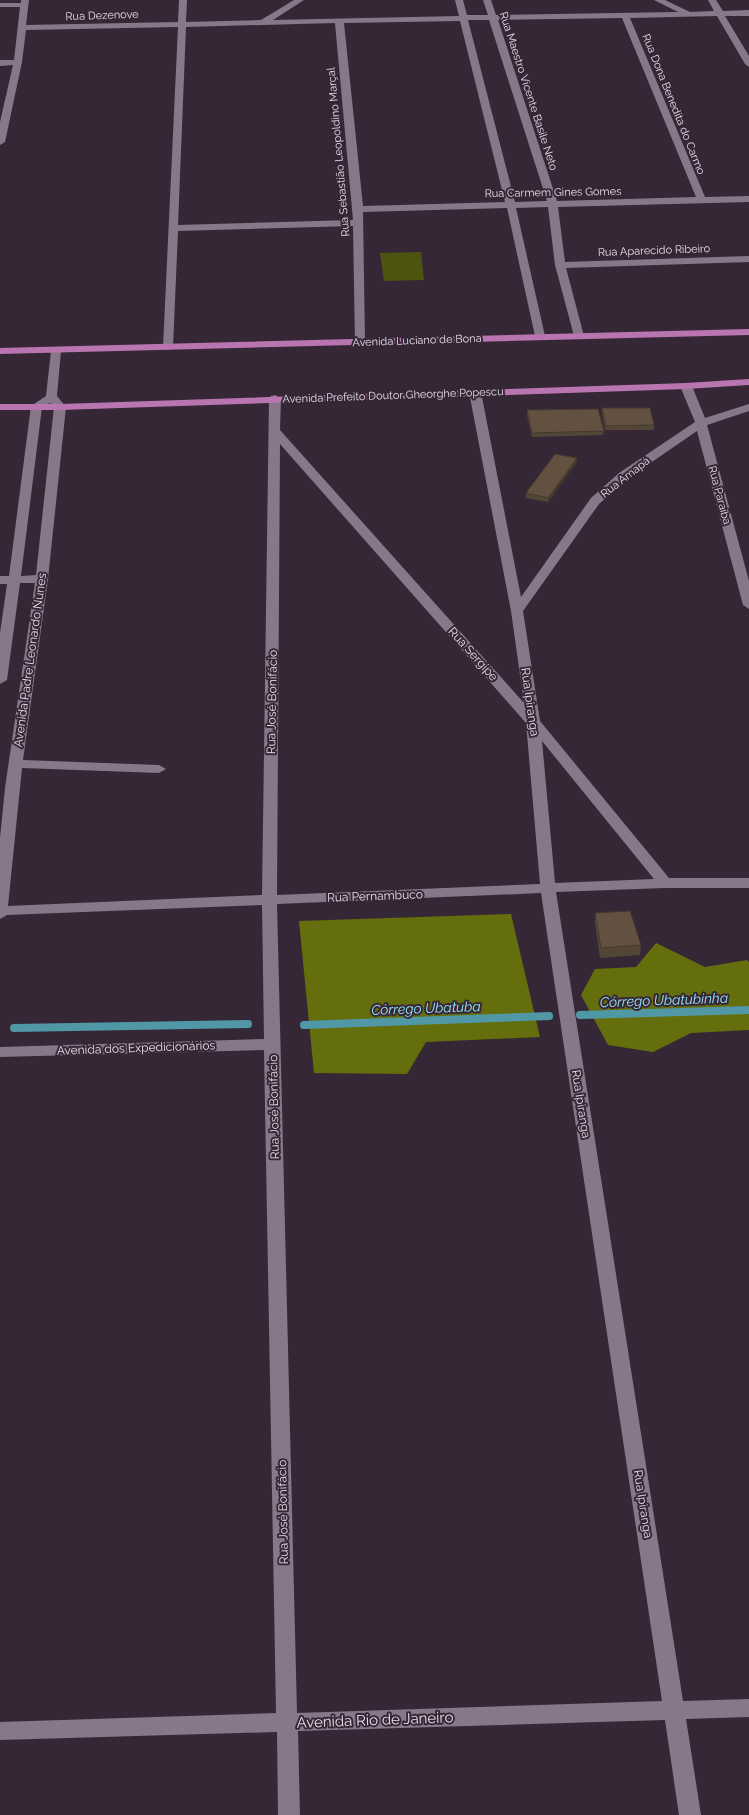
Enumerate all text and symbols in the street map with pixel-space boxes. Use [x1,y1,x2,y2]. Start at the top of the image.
street label: Rua Dezenove [65,8,139,23]
street label: Rua Maestro Vicente Basile Neto [497,10,560,172]
street label: Rua Dona Benedita do Carmo [639,32,708,177]
street label: Rua Sebastião Leopoldino Marçal [325,67,352,237]
street label: Rua Carmem Gines Gomes [484,185,622,200]
street label: Rua Aparecido Ribeiro [598,242,711,259]
street label: Avenida Luciano de Bona [352,332,482,349]
street label: Avenida Prefeito Doutor Gheorghe Popescu [282,385,504,406]
street label: Rua Amapá [598,454,652,501]
street label: Rua Paraíba [705,464,734,526]
street label: Avenida Padre Leonardo Nunes [11,572,49,748]
street label: Rua Sergipe [445,624,501,684]
street label: Rua José Bonifácio [264,650,280,754]
street label: Rua Ipiranga [518,667,542,737]
street label: Rua Pernambuco [327,887,423,905]
water label: Córrego Ubatubinha [600,990,728,1010]
water label: Córrego Ubatuba [371,998,481,1018]
street label: Avenida dos Expedicionários [56,1038,216,1058]
street label: Rua José Bonifácio [266,1055,282,1159]
street label: Rua Ipiranga [569,1069,593,1139]
street label: Rua José Bonifácio [275,1460,291,1564]
street label: Rua Ipiranga [631,1469,655,1539]
street label: Avenida Rio de Janeiro [296,1708,454,1732]

